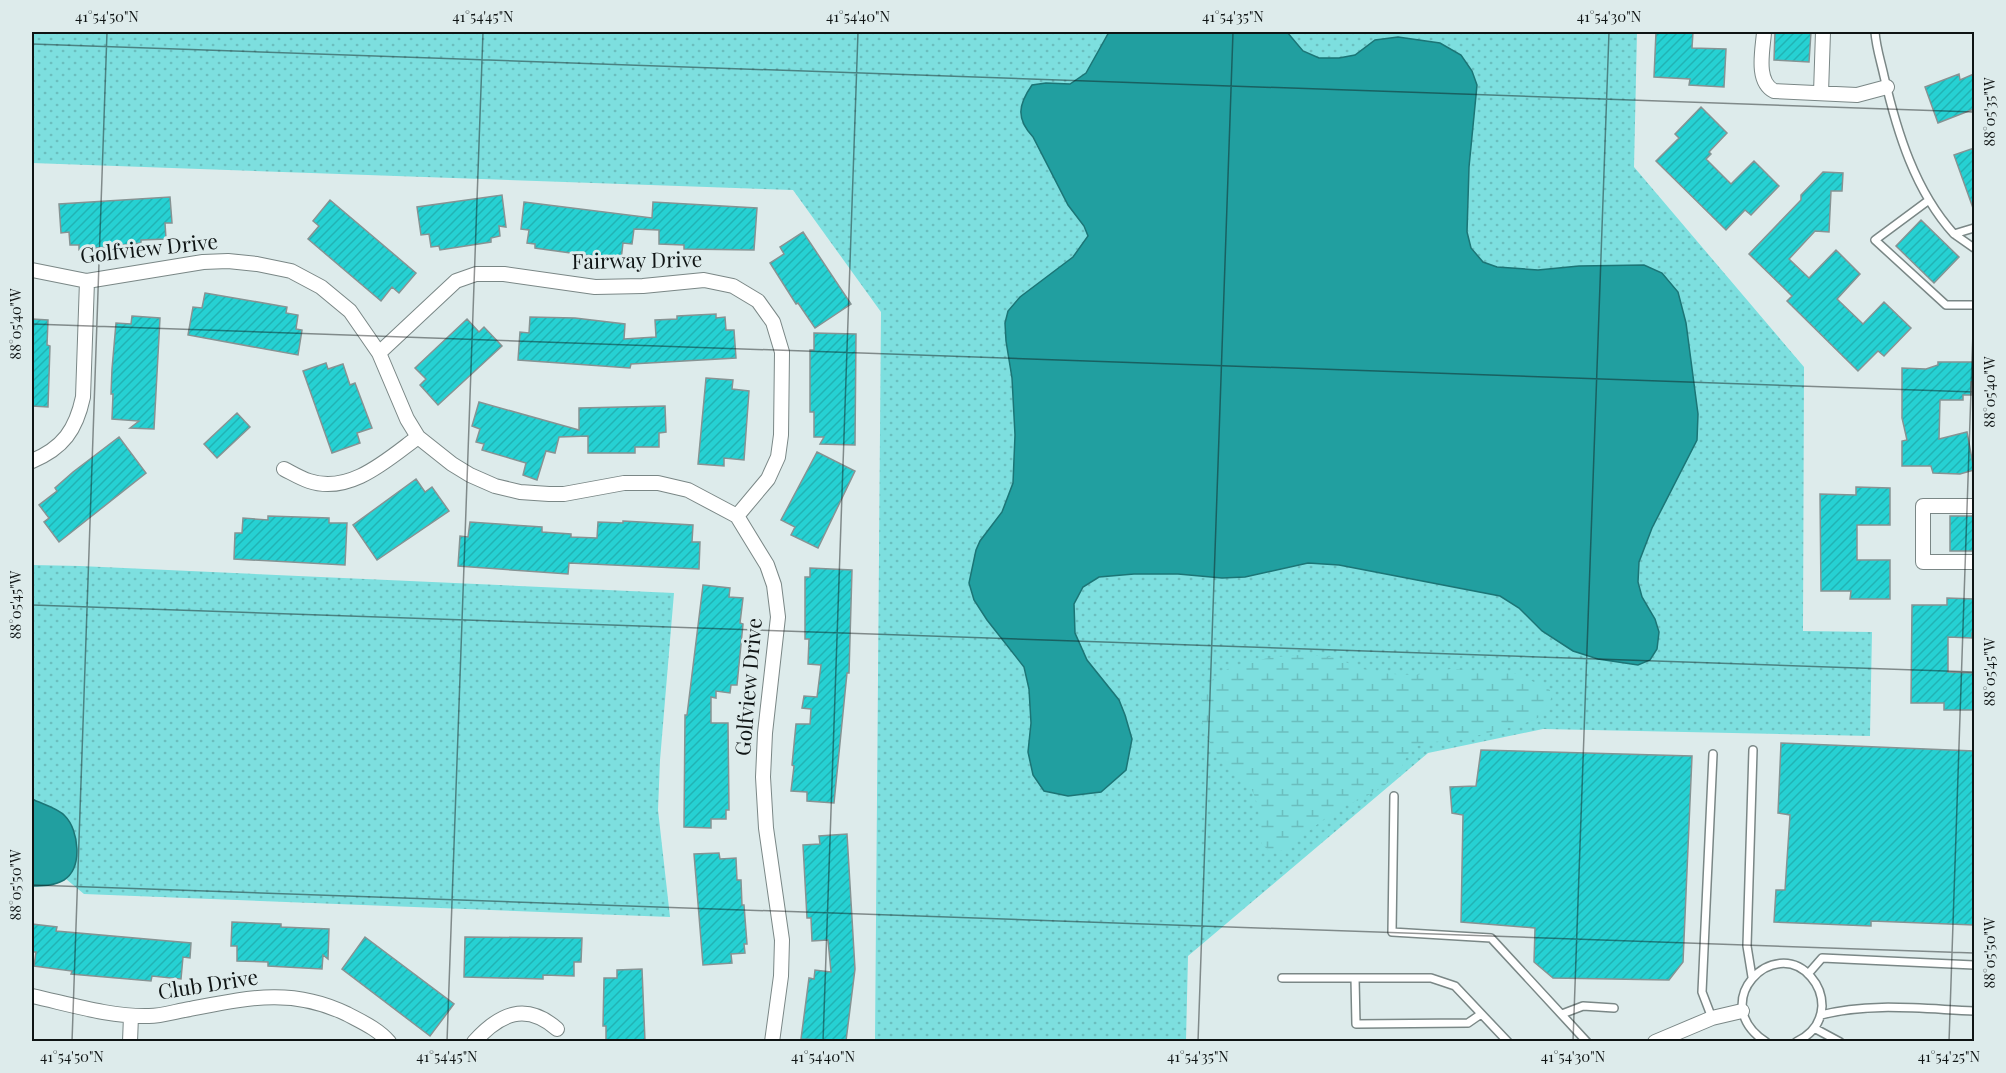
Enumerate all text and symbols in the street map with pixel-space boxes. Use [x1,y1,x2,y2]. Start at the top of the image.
text: 41°54'50"N [75,6,139,26]
text: 41°54'45"N [452,6,514,26]
text: 41°54'40"N [826,6,890,26]
text: 41°54'35"N [1202,6,1264,26]
text: 41°54'30"N [1577,6,1642,26]
text: 88°05'35"W [1979,77,1999,147]
street label: Golfview Drive [79,226,219,268]
street label: Fairway Drive [571,244,703,274]
text: 88°05'40"W [5,288,25,360]
text: 88°05'40"W [1979,356,1999,428]
text: 88°05'45"W [5,570,25,639]
street label: Golfview Drive [727,617,767,757]
text: 88°05'45"W [1979,637,1999,706]
text: 88°05'50"W [5,849,25,921]
text: 88°05'50"W [1979,917,1999,989]
street label: Club Drive [156,961,260,1005]
text: 41°54'50"N [40,1046,104,1066]
text: 41°54'45"N [416,1046,478,1066]
text: 41°54'40"N [791,1046,855,1066]
text: 41°54'35"N [1167,1046,1229,1066]
text: 41°54'30"N [1541,1046,1606,1066]
text: 41°54'25"N [1918,1046,1981,1066]

